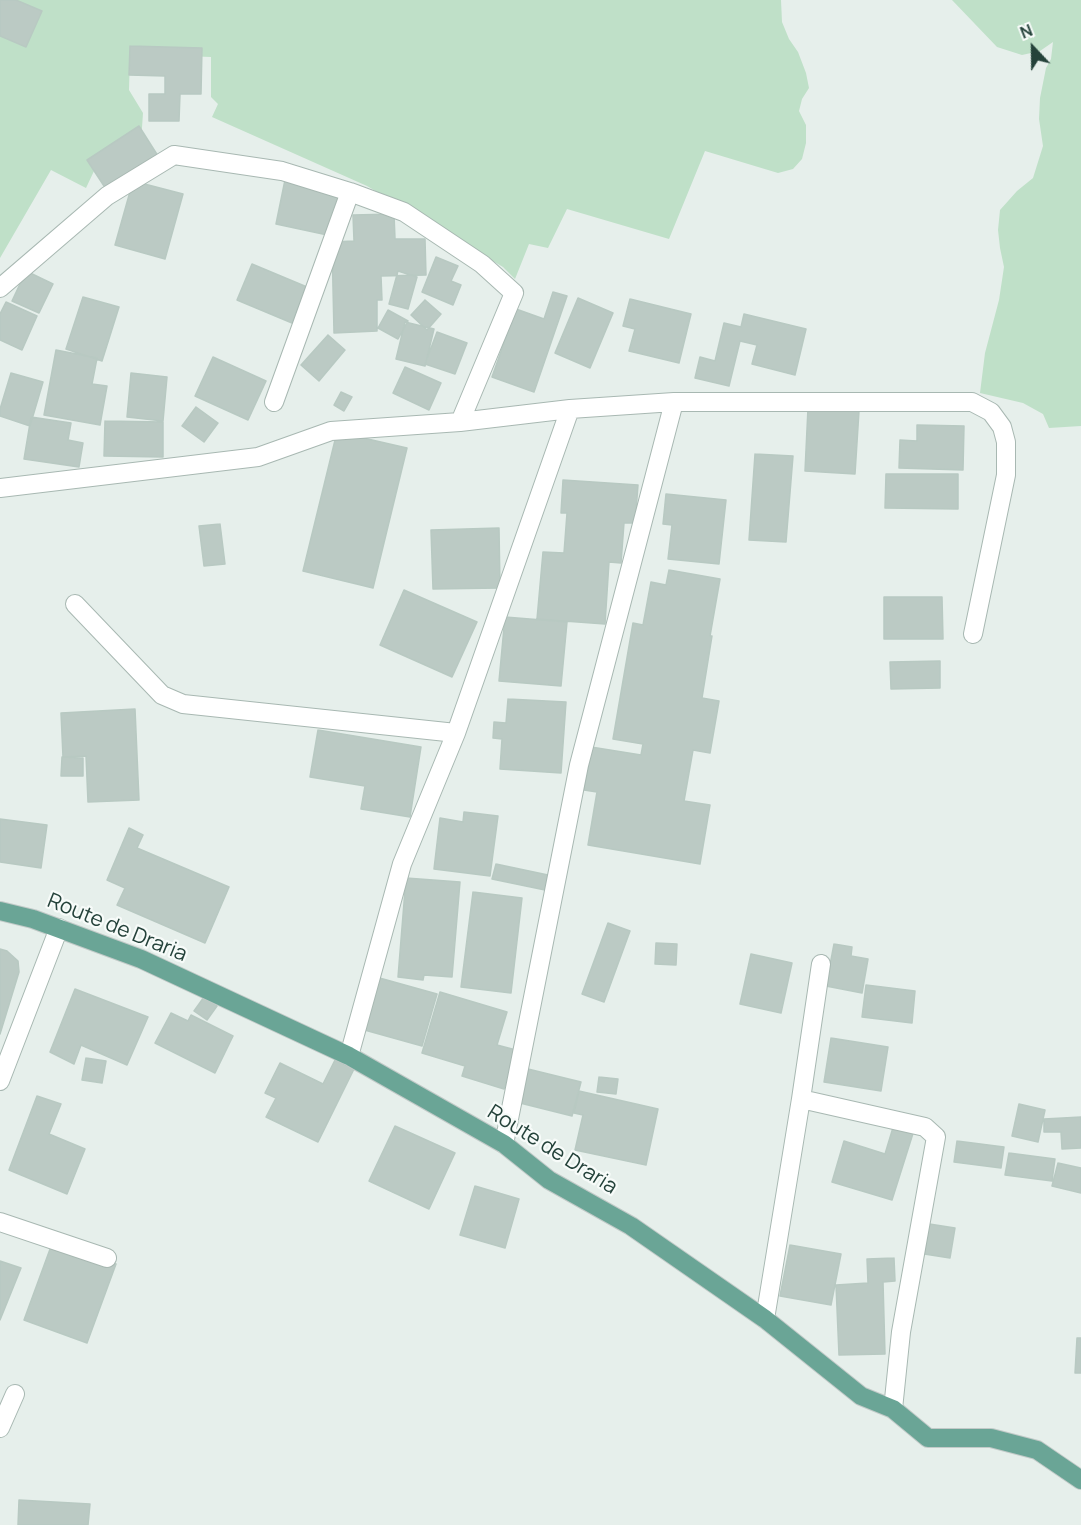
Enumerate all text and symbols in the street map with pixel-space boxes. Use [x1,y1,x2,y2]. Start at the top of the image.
north arrow [1003,18,1063,78]
text: N [1017,19,1036,44]
street label: Route de Draria [43,888,191,968]
street label: Route de Draria [482,1100,622,1200]

